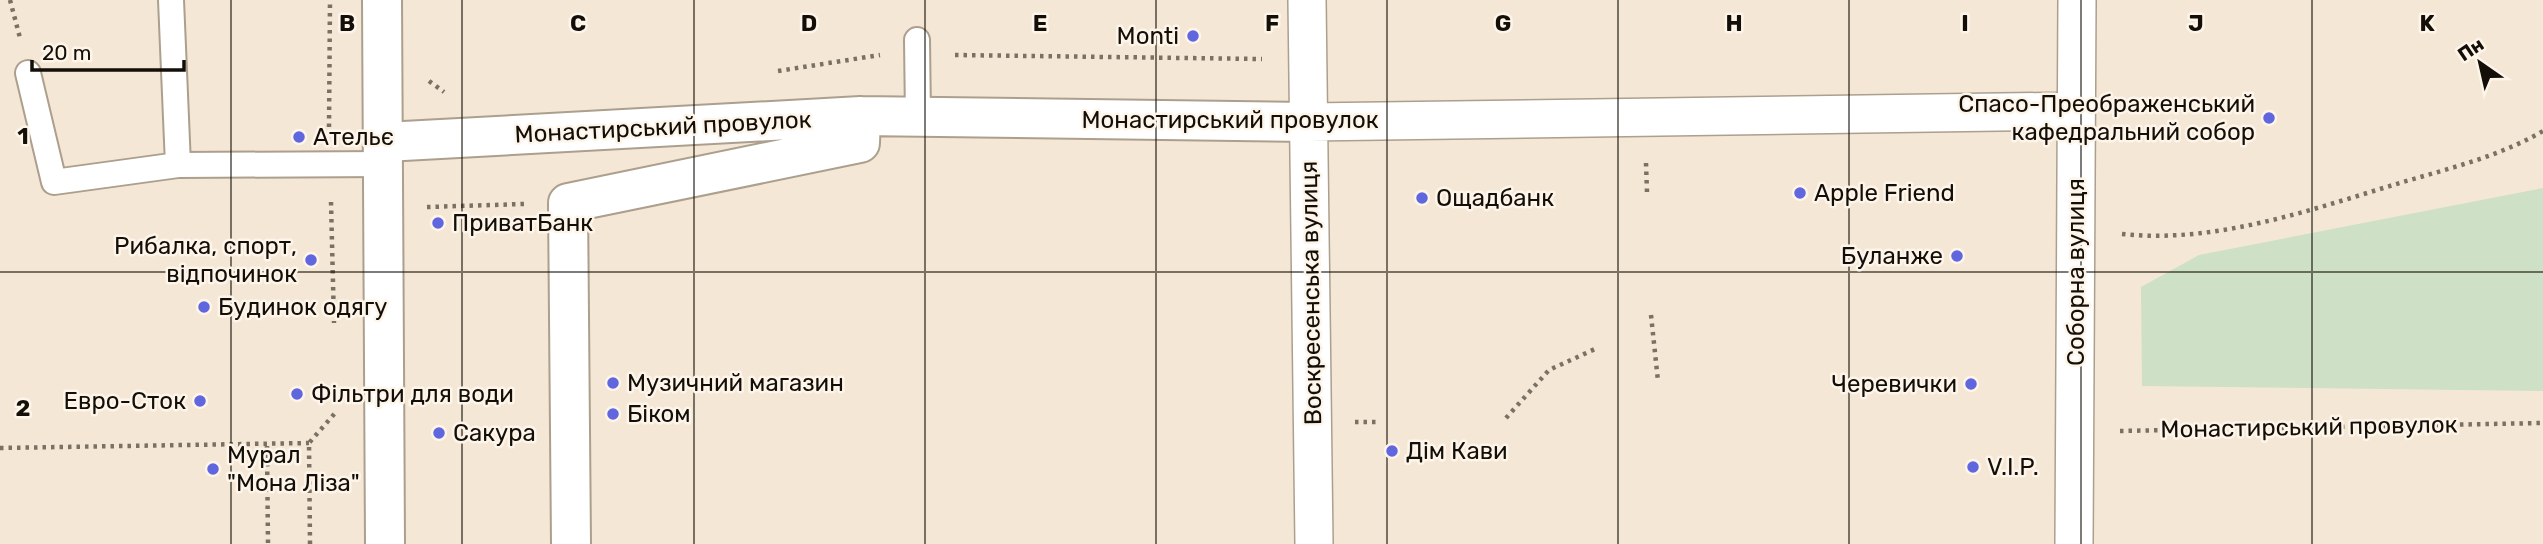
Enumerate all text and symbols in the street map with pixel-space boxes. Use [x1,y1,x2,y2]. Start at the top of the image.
text: B [339,9,355,37]
text: C [570,9,586,37]
text: D [801,9,817,37]
text: E [1033,9,1047,37]
text: F [1265,9,1279,37]
text: G [1495,9,1511,37]
text: H [1725,9,1743,37]
text: I [1961,9,1969,37]
text: J [2188,9,2204,37]
text: K [2419,9,2435,37]
place label: Monti [1117,22,1179,50]
scale bar [32,28,184,72]
marker: Monti [1185,28,1201,44]
north arrow [2445,28,2515,98]
text: Пн [2453,32,2488,66]
text: 20 m [42,40,91,65]
place label: Спасо-Преображенський кафедральний собор [1958,90,2255,146]
street label: Монастирський провулок [514,105,812,149]
street label: Монастирський провулок [1081,106,1379,134]
marker: Спасо-Преображенський кафедральний собор [2261,110,2277,126]
text: 1 [17,122,29,150]
place label: Ательє [313,123,394,151]
marker: Ательє [291,129,307,145]
street label: Воскресенська вулиця [1295,160,1327,426]
street label: Соборна вулиця [2062,178,2090,366]
place label: Apple Friend [1814,179,1955,207]
place label: Ощадбанк [1436,184,1554,212]
marker: Apple Friend [1792,185,1808,201]
marker: Ощадбанк [1414,190,1430,206]
place label: ПриватБанк [452,209,593,237]
marker: ПриватБанк [430,215,446,231]
place label: Рибалка, спорт, відпочинок [114,232,297,288]
place label: Буланже [1841,242,1943,270]
marker: Буланже [1949,248,1965,264]
marker: Рибалка, спорт, відпочинок [303,252,319,268]
place label: Будинок одягу [218,293,387,321]
marker: Будинок одягу [196,299,212,315]
place label: Музичний магазин [627,369,844,397]
place label: Черевички [1831,370,1957,398]
marker: Музичний магазин [605,375,621,391]
marker: Черевички [1963,376,1979,392]
place label: Фільтри для води [311,380,514,408]
marker: Фільтри для води [289,386,305,402]
place label: Евро-Сток [63,387,186,415]
marker: Евро-Сток [192,393,208,409]
text: 2 [16,394,30,422]
place label: Біком [627,400,691,428]
marker: Біком [605,406,621,422]
street label: Монастирський провулок [2160,410,2458,444]
place label: Сакура [453,419,536,447]
marker: Сакура [431,425,447,441]
place label: Дім Кави [1406,437,1508,465]
place label: Мурал "Мона Ліза" [227,441,360,497]
marker: Дім Кави [1384,443,1400,459]
place label: V.I.P. [1987,453,2039,481]
marker: V.I.P. [1965,459,1981,475]
marker: Мурал "Мона Ліза" [205,461,221,477]

